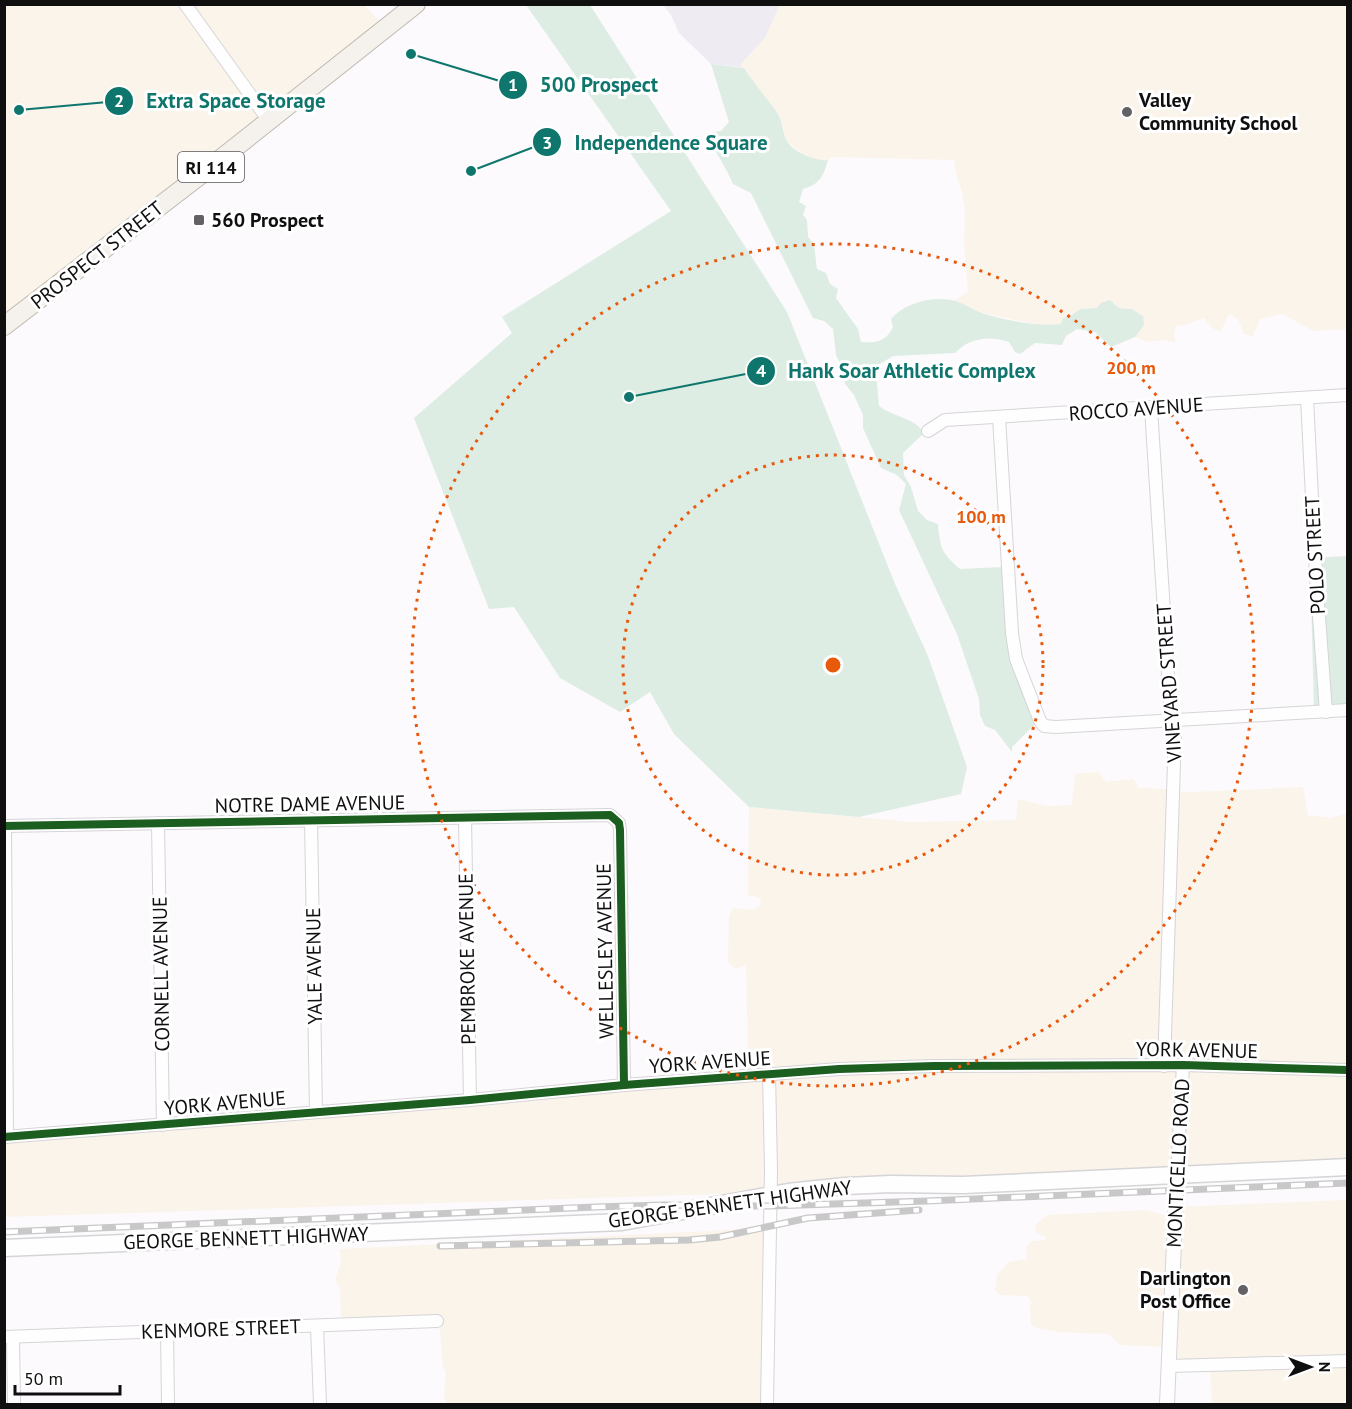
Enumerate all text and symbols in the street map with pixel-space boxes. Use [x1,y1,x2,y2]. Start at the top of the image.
callout: 500 Prospect [498,65,670,104]
text: 500 Prospect [540,71,659,98]
text: 1 [508,73,518,96]
callout: Extra Space Storage [104,81,338,120]
text: Extra Space Storage [146,87,326,114]
place label: Valley Community School [1138,87,1297,136]
text: 2 [114,89,124,112]
marker: Valley Community School [1120,105,1134,119]
callout: Independence Square [532,123,780,162]
text: Independence Square [574,129,768,156]
text: 3 [542,131,552,154]
road number: RI 114 [178,152,244,182]
street label: PROSPECT STREET [26,195,168,315]
place label: 560 Prospect [211,207,324,233]
marker: 560 Prospect [192,213,206,227]
callout: Hank Soar Athletic Complex [746,351,1049,390]
text: 200 m [1106,356,1156,379]
text: Hank Soar Athletic Complex [788,357,1036,384]
text: 4 [756,359,766,382]
street label: ROCCO AVENUE [1068,391,1204,427]
street label: POLO STREET [1299,495,1331,615]
text: 100 m [956,505,1006,528]
street label: VINEYARD STREET [1150,603,1188,764]
centre of rings [823,655,843,675]
street label: NOTRE DAME AVENUE [214,789,406,819]
street label: WELLESLEY AVENUE [590,863,620,1039]
street label: PEMBROKE AVENUE [453,873,481,1045]
street label: CORNELL AVENUE [147,896,175,1052]
street label: YALE AVENUE [300,907,328,1025]
street label: YORK AVENUE [1136,1036,1258,1064]
street label: YORK AVENUE [648,1045,772,1079]
street label: MONTICELLO ROAD [1161,1078,1195,1248]
street label: YORK AVENUE [163,1085,287,1121]
street label: GEORGE BENNETT HIGHWAY [607,1174,854,1234]
street label: GEORGE BENNETT HIGHWAY [123,1221,370,1255]
place label: Darlington Post Office [1140,1265,1231,1314]
marker: Darlington Post Office [1236,1283,1250,1297]
street label: KENMORE STREET [141,1313,301,1345]
north arrow [1280,1337,1340,1397]
scale bar [15,1358,120,1396]
text: N [1315,1362,1335,1372]
text: 50 m [24,1367,63,1390]

